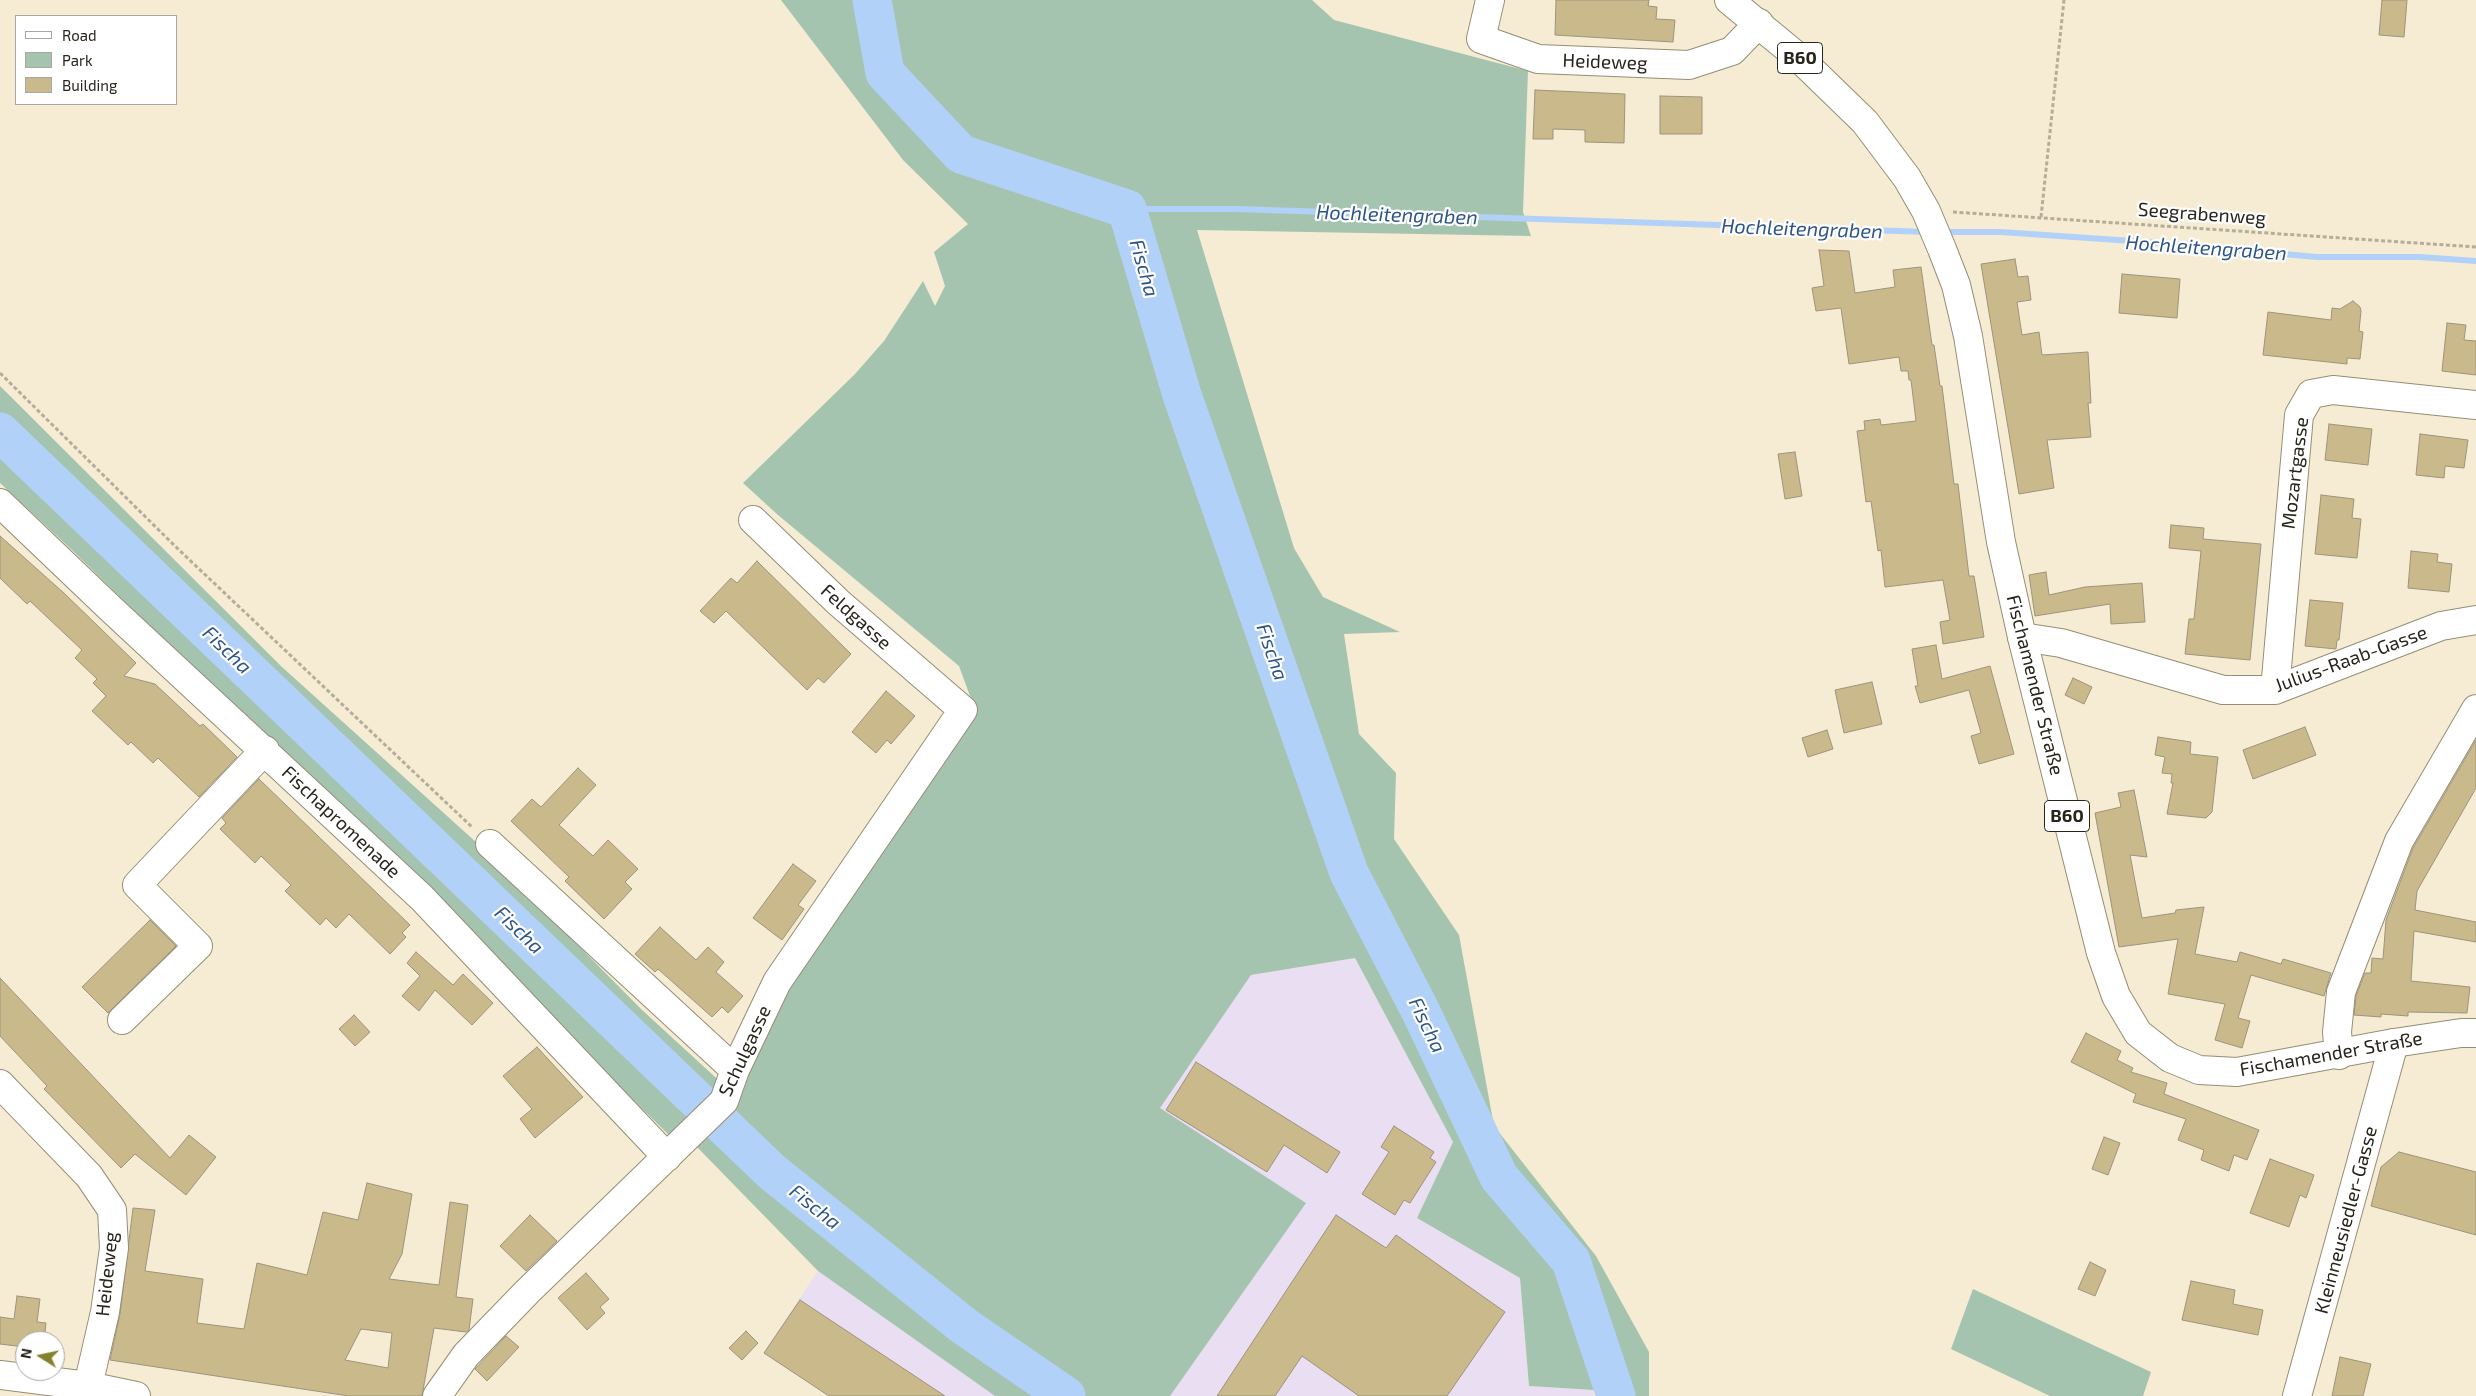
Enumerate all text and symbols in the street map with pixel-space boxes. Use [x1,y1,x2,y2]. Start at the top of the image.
legend [15,15,178,105]
text: Road [62,26,97,44]
road number: B60 [1778,42,1822,74]
street label: Heideweg [1562,49,1648,75]
text: Park [62,51,93,69]
text: Building [62,76,117,94]
street label: Seegrabenweg [2137,198,2267,230]
water label: Hochleitengraben [1316,200,1478,230]
water label: Hochleitengraben [1721,214,1883,244]
water label: Hochleitengraben [2125,230,2287,266]
water label: Fischa [1124,237,1164,299]
street label: Mozartgasse [2277,416,2313,530]
street label: Feldgasse [816,579,896,655]
street label: Fischamender Straße [2002,592,2068,778]
water label: Fischa [1251,620,1293,684]
water label: Fischa [198,621,256,679]
street label: Julius-Raab-Gasse [2272,621,2430,697]
street label: Fischapromenade [277,761,405,883]
road number: B60 [2044,800,2090,831]
water label: Fischa [490,901,548,959]
water label: Fischa [1403,993,1451,1057]
street label: Schulgasse [714,1002,776,1100]
street label: Fischamender Straße [2238,1027,2424,1081]
street label: Kleinneusiedler-Gasse [2310,1124,2382,1316]
water label: Fischa [785,1179,845,1235]
street label: Heideweg [91,1230,123,1318]
north arrow [15,1331,65,1381]
text: N [16,1347,35,1360]

